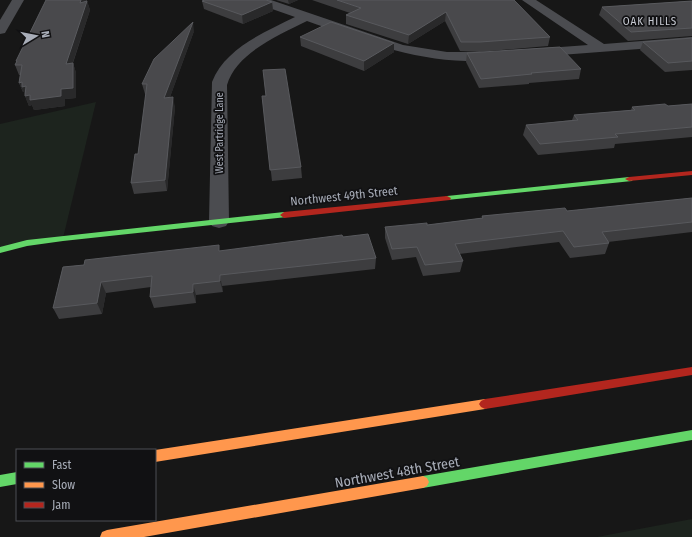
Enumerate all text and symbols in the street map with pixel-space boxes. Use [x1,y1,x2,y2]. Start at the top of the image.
district label: OAK HILLS [623,15,677,28]
north arrow [16,16,56,56]
text: N [38,30,52,39]
street label: West Partridge Lane [214,92,226,174]
street label: Northwest 49th Street [290,183,398,209]
legend [16,449,156,521]
street label: Northwest 48th Street [334,453,461,492]
text: Fast [52,458,71,472]
text: Slow [52,478,75,492]
text: Jam [52,498,70,512]

